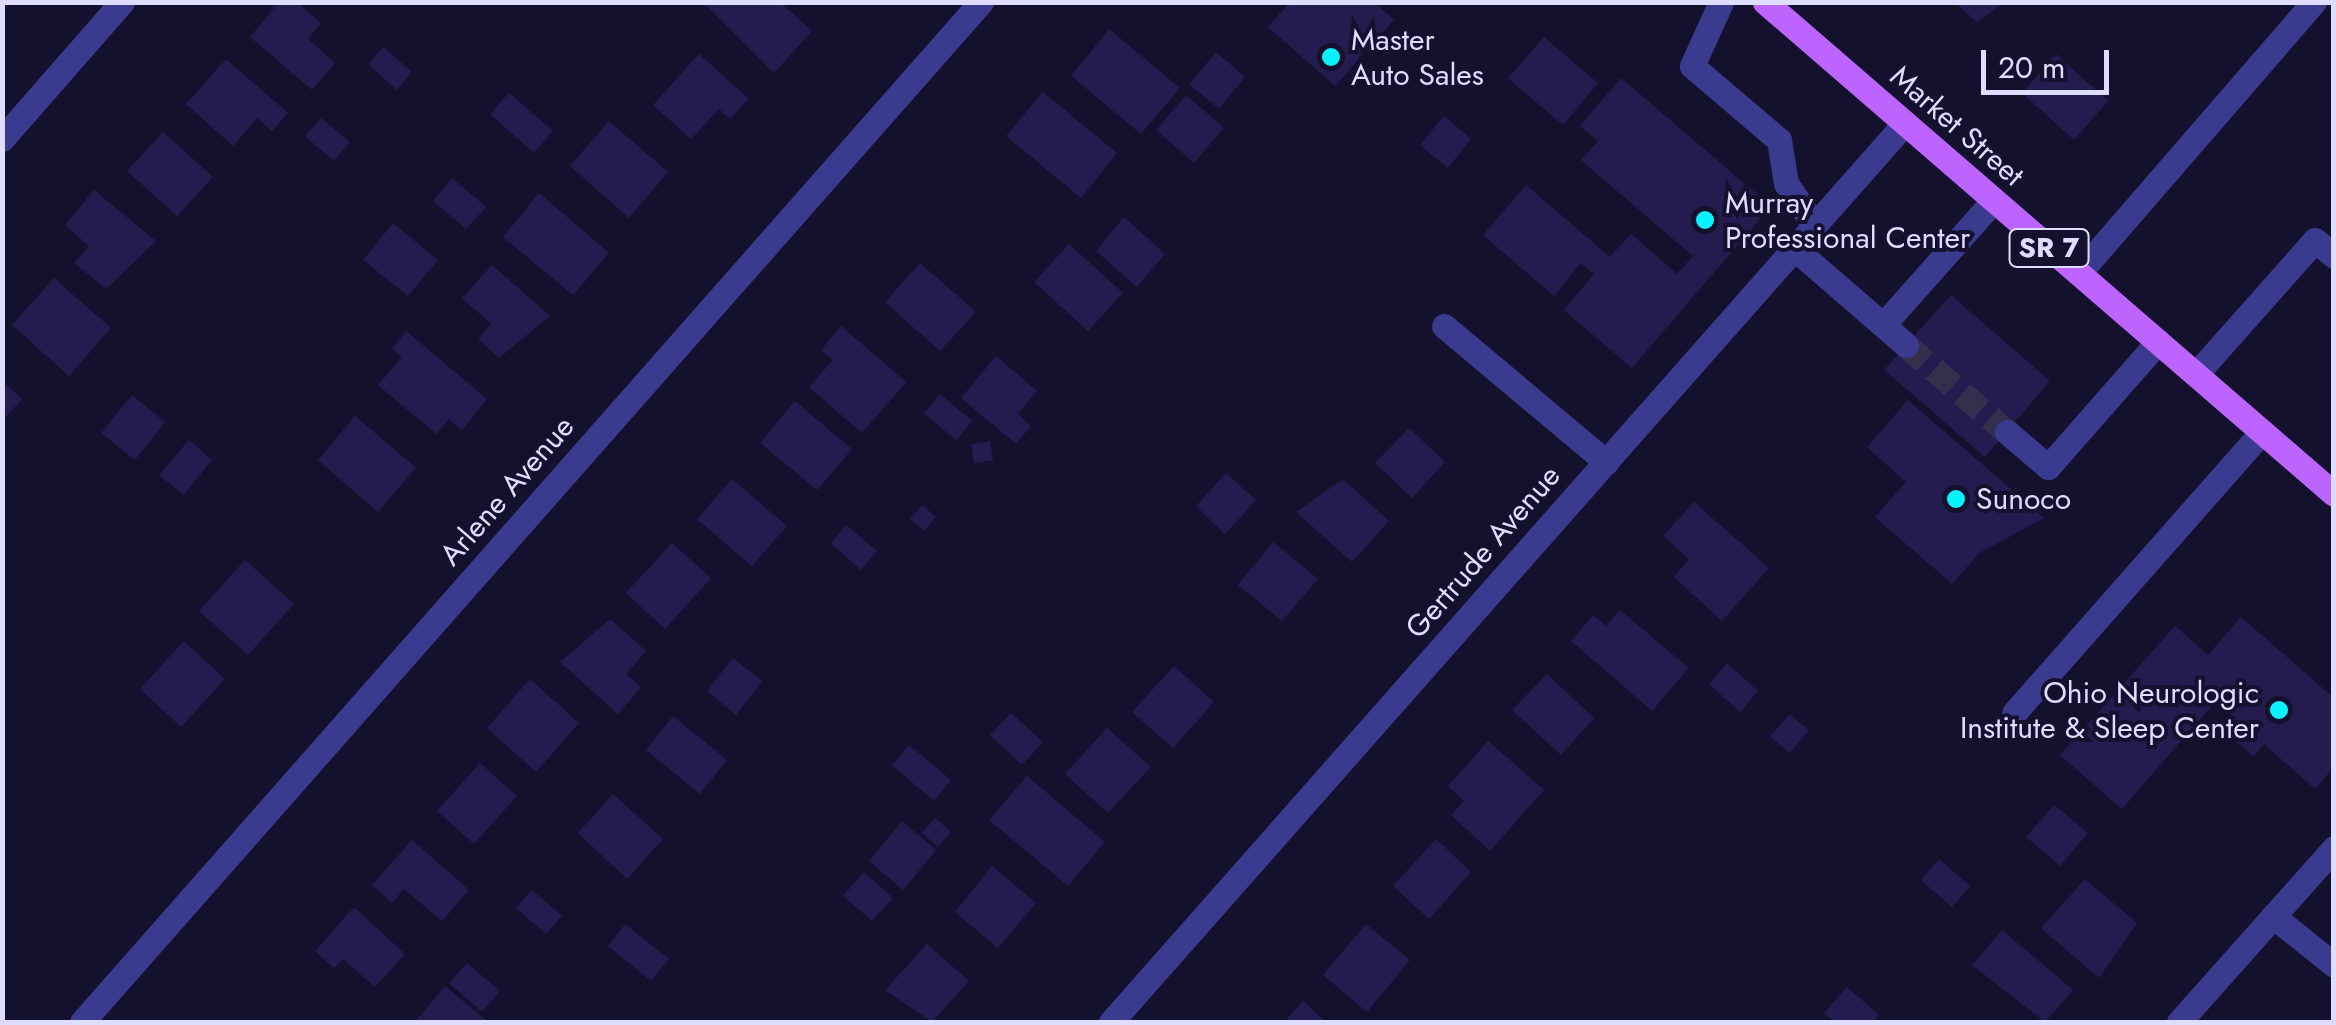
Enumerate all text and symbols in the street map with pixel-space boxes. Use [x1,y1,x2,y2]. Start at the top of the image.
place label: Master Auto Sales [1351,22,1484,92]
scale bar [1986,30,2114,92]
marker: Master Auto Sales [1320,46,1342,68]
text: 20 m [1998,46,2065,89]
street label: Market Street [1883,58,2031,194]
place label: Murray Professional Center [1725,185,1970,256]
marker: Murray Professional Center [1694,209,1716,231]
road number: SR 7 [2006,225,2092,271]
street label: Arlene Avenue [432,409,582,573]
street label: Gertrude Avenue [1398,458,1568,646]
place label: Sunoco [1976,481,2071,517]
marker: Sunoco [1945,488,1967,510]
place label: Ohio Neurologic Institute & Sleep Center [1960,675,2259,746]
marker: Ohio Neurologic Institute & Sleep Center [2268,699,2290,721]

